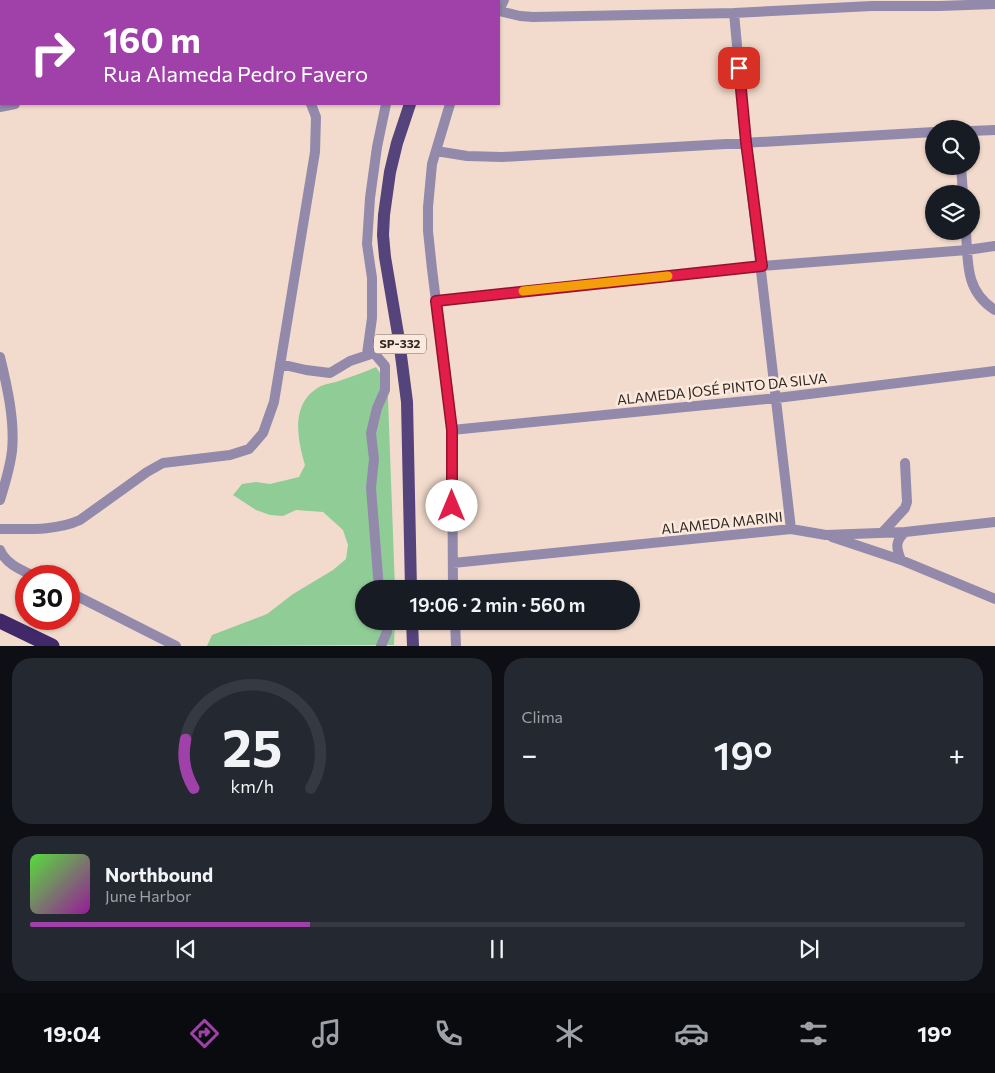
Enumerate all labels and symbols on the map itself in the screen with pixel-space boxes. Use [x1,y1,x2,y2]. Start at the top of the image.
pin [718,47,760,89]
road number: SP-332 [374,334,426,354]
street label: ALAMEDA JOSÉ PINTO DA SILVA [616,369,828,408]
position arrow [425,479,477,531]
street label: ALAMEDA MARINI [660,508,784,537]
speed limit sign: 30 [15,565,80,630]

